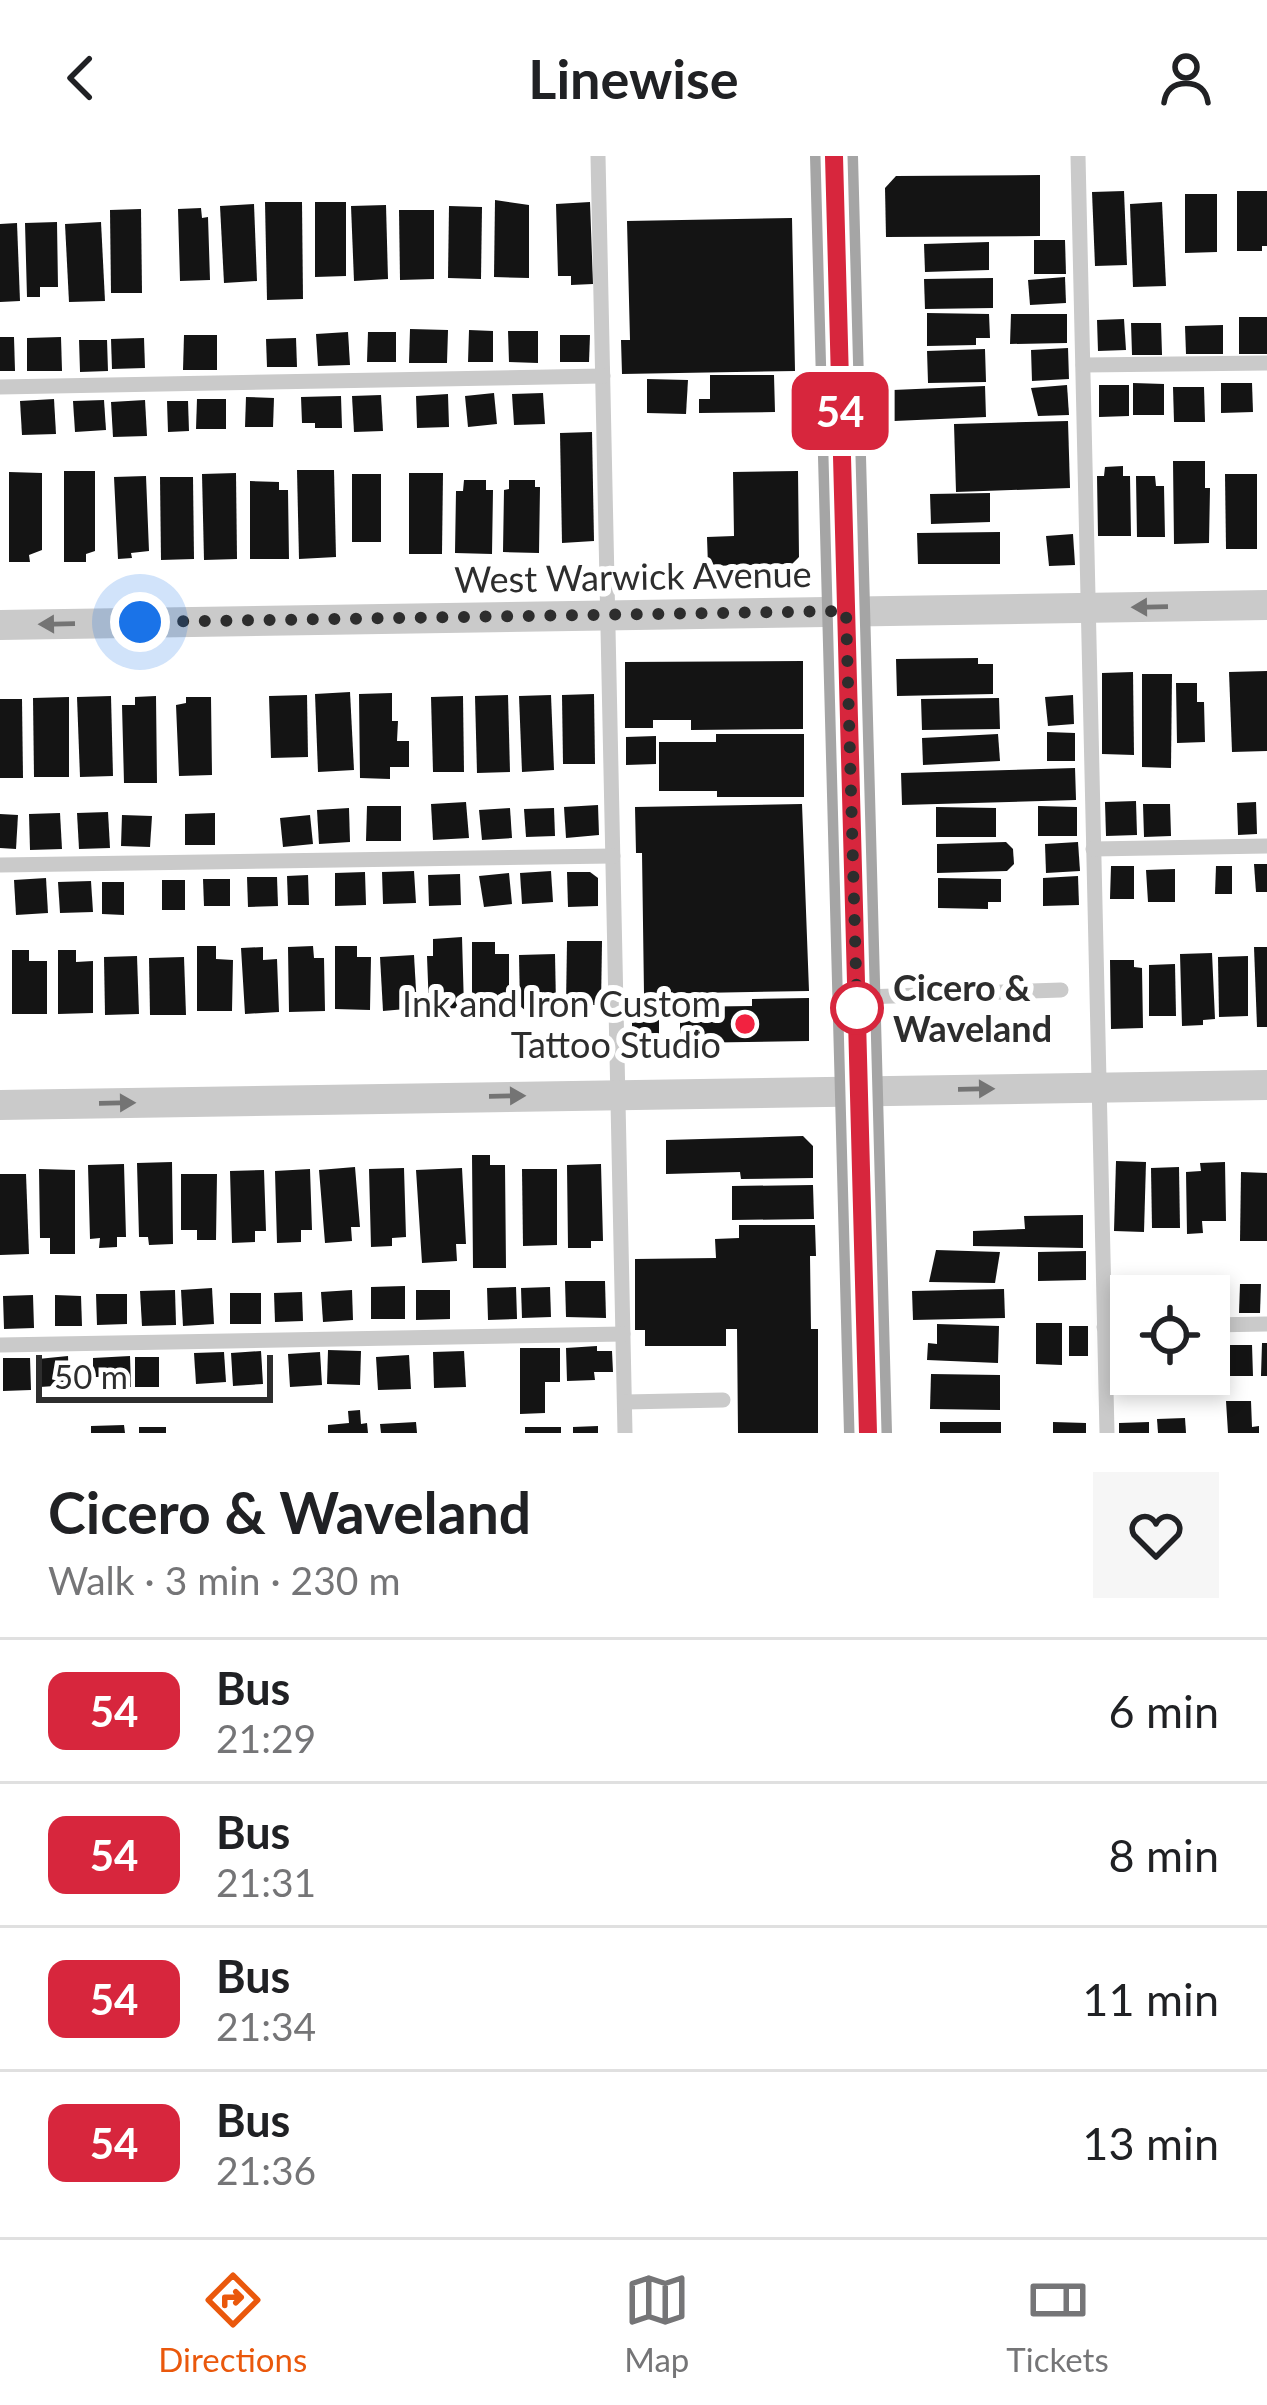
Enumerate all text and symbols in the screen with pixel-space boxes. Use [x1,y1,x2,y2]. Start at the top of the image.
icon: back [48,45,114,111]
icon: person [1153,45,1219,111]
text: Linewise [528,46,739,111]
line badge: 54 [786,372,894,450]
text: 54 [816,386,864,436]
street label: West Warwick Avenue [454,551,812,601]
your location [110,592,170,652]
one-way arrow [1130,597,1168,616]
one-way arrow [37,614,75,634]
place label: Cicero & Waveland [893,965,1052,1050]
place label: Ink and Iron Custom Tattoo Studio [402,981,721,1066]
marker: Cicero & Waveland [832,983,882,1033]
marker: Ink and Iron Custom Tattoo Studio [732,1011,758,1037]
one-way arrow [958,1079,996,1099]
one-way arrow [489,1087,527,1106]
one-way arrow [99,1093,137,1113]
map controls [1110,1275,1230,1395]
button: locate [1110,1275,1230,1395]
scale bar [36,1349,273,1402]
text: 50 m [54,1356,128,1396]
button: heart [1093,1472,1219,1598]
text: Cicero & Waveland [48,1478,531,1546]
text: Walk · 3 min · 230 m [48,1557,401,1603]
text: Bus [216,1661,290,1715]
text: 6 min [1108,1684,1219,1738]
text: 54 [90,1686,138,1736]
text: 21:29 [216,1715,316,1761]
text: Bus [216,1805,290,1859]
text: 8 min [1108,1828,1219,1882]
text: 54 [90,1830,138,1880]
text: 21:31 [216,1859,316,1905]
text: Bus [216,1949,290,2003]
text: 11 min [1082,1972,1219,2026]
text: 54 [90,1974,138,2024]
text: 21:34 [216,2003,316,2049]
text: Bus [216,2093,290,2147]
text: 13 min [1082,2116,1219,2170]
text: 54 [90,2118,138,2168]
text: 21:36 [216,2147,316,2193]
tab: Directions [158,2267,307,2379]
tab: Map [624,2267,690,2379]
tab: Tickets [1006,2267,1109,2379]

